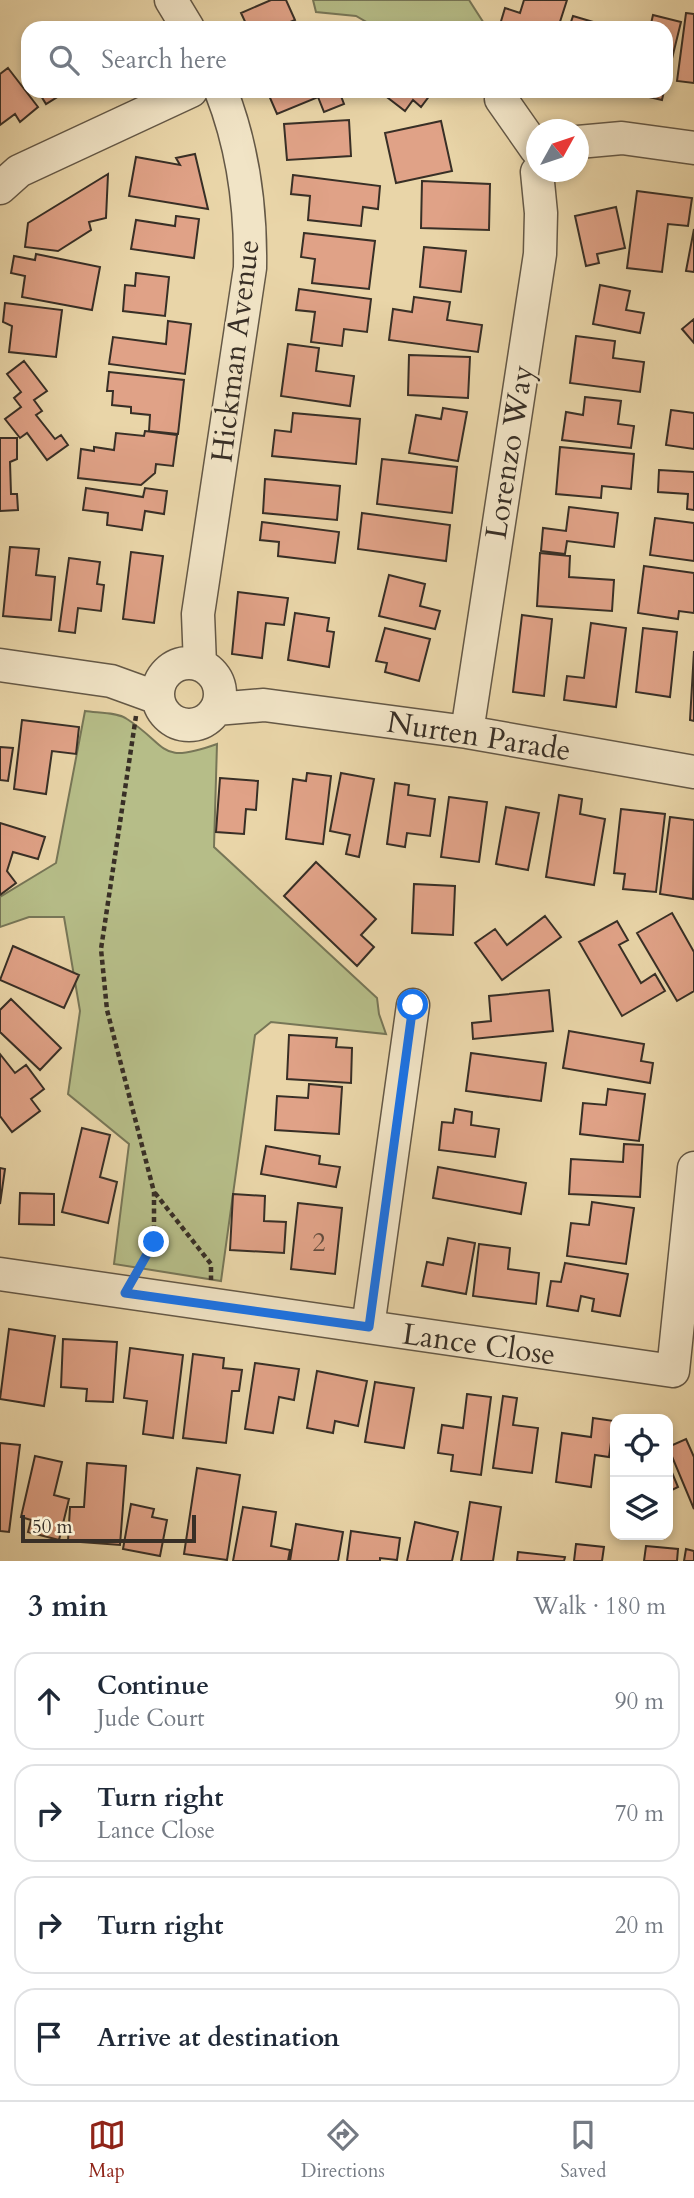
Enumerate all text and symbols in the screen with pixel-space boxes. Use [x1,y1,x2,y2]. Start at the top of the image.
search box [21,21,673,98]
icon: search [45,41,83,79]
text: Search here [101,42,227,77]
north arrow [526,119,589,182]
street label: Hickman Avenue [202,237,269,465]
street label: Lorenzo Way [476,362,544,542]
street label: Nurten Parade [384,702,574,771]
route start [397,989,428,1020]
house number: 2 [312,1225,326,1260]
route end [138,1226,169,1257]
street label: Lance Close [400,1313,558,1376]
map controls [610,1414,673,1540]
button: locate [610,1414,673,1477]
button: layers [610,1477,673,1540]
scale bar [21,1512,196,1544]
text: 50 m [32,1514,73,1540]
text: 3 min [28,1586,108,1627]
text: Walk · 180 m [533,1591,666,1622]
text: Continue [97,1668,209,1703]
icon: ahead [30,1682,68,1720]
text: 90 m [615,1686,664,1717]
text: Jude Court [97,1703,205,1734]
text: Turn right [97,1780,224,1815]
icon: right [30,1794,68,1832]
text: 70 m [615,1798,664,1829]
text: Lance Close [97,1815,215,1846]
icon: right [30,1906,68,1944]
text: Turn right [97,1908,224,1943]
text: 20 m [615,1910,664,1941]
icon: arrive [30,2018,68,2056]
text: Arrive at destination [97,2020,340,2055]
tab: Map [88,2116,126,2184]
tab: Directions [301,2116,385,2184]
tab: Saved [560,2116,606,2184]

